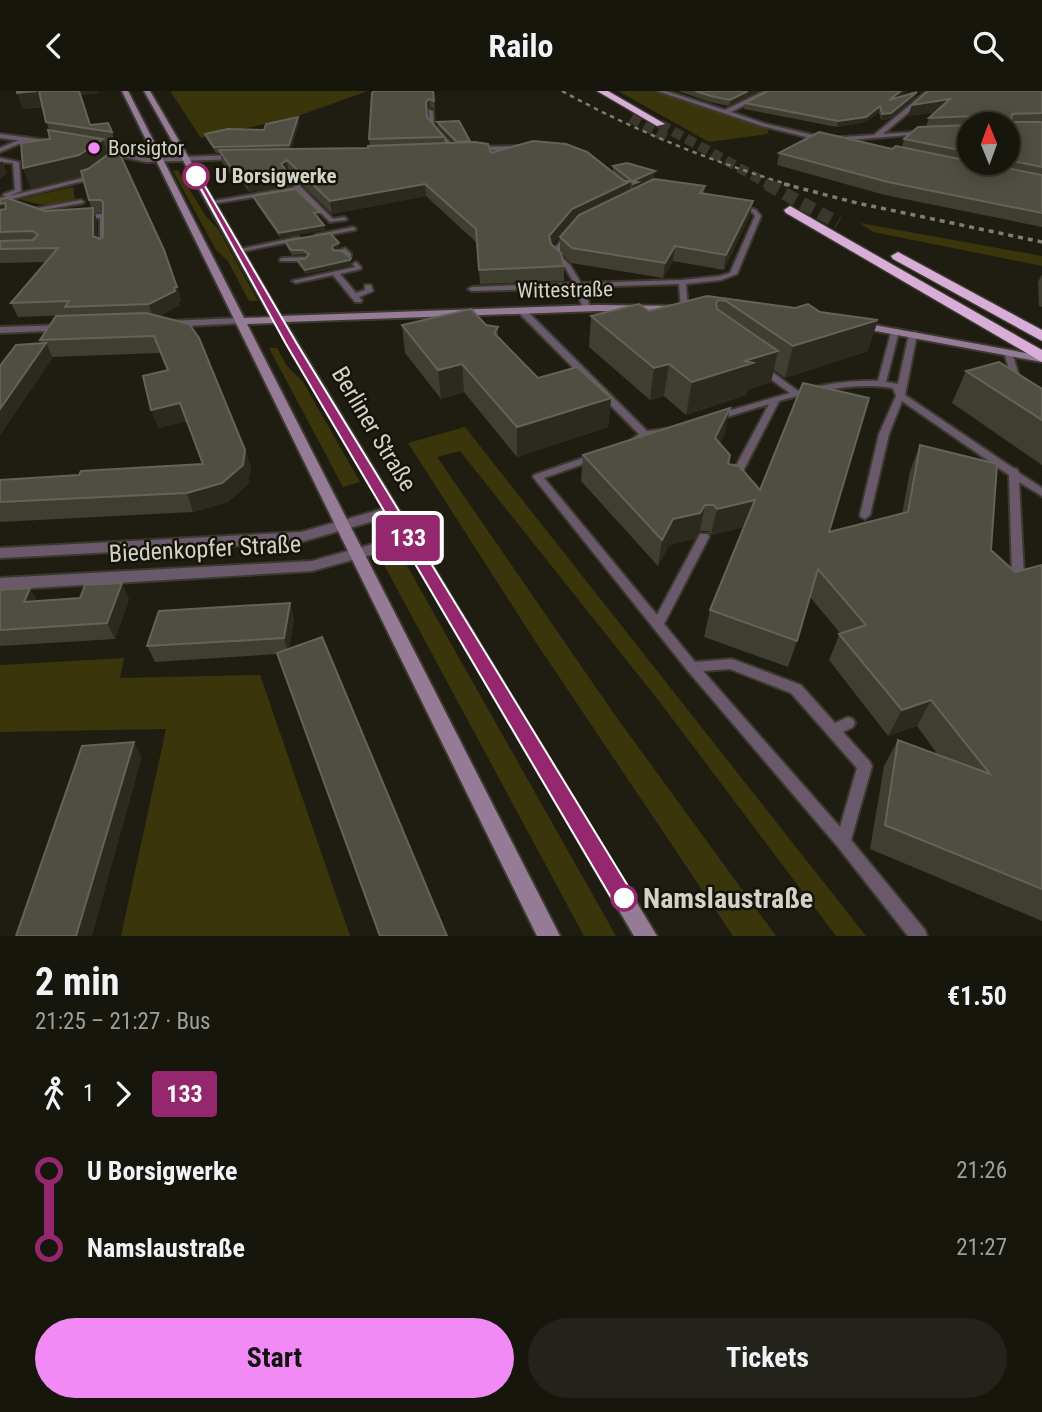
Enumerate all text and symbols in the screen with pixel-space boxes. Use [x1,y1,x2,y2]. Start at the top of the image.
icon: back [35,27,73,65]
text: Railo [489,27,553,65]
icon: search [969,27,1007,65]
north arrow [957,112,1020,175]
map controls [957,112,1020,175]
place label: Borsigtor [108,136,184,160]
marker: Borsigtor [86,140,102,156]
marker: U Borsigwerke [183,163,209,189]
place label: U Borsigwerke [215,164,337,188]
street label: Wittestraße [517,277,613,303]
street label: Berliner Straße [326,362,422,496]
line badge: 133 [368,515,448,561]
text: 133 [390,524,426,552]
street label: Biedenkopfer Straße [108,530,302,568]
place label: Namslaustraße [643,882,813,915]
marker: Namslaustraße [611,885,637,911]
text: 2 min [35,960,119,1004]
text: €1.50 [947,981,1007,1011]
text: 21:25 – 21:27 · Bus [35,1008,211,1035]
icon: walk [35,1075,73,1113]
icon: forward [104,1075,142,1113]
text: 1 [83,1080,94,1107]
text: 133 [166,1080,203,1108]
text: U Borsigwerke [87,1156,238,1186]
text: 21:26 [956,1157,1007,1184]
text: Namslaustraße [87,1233,245,1263]
text: 21:27 [956,1234,1007,1261]
button: Start [35,1318,514,1398]
button: Tickets [528,1318,1007,1398]

